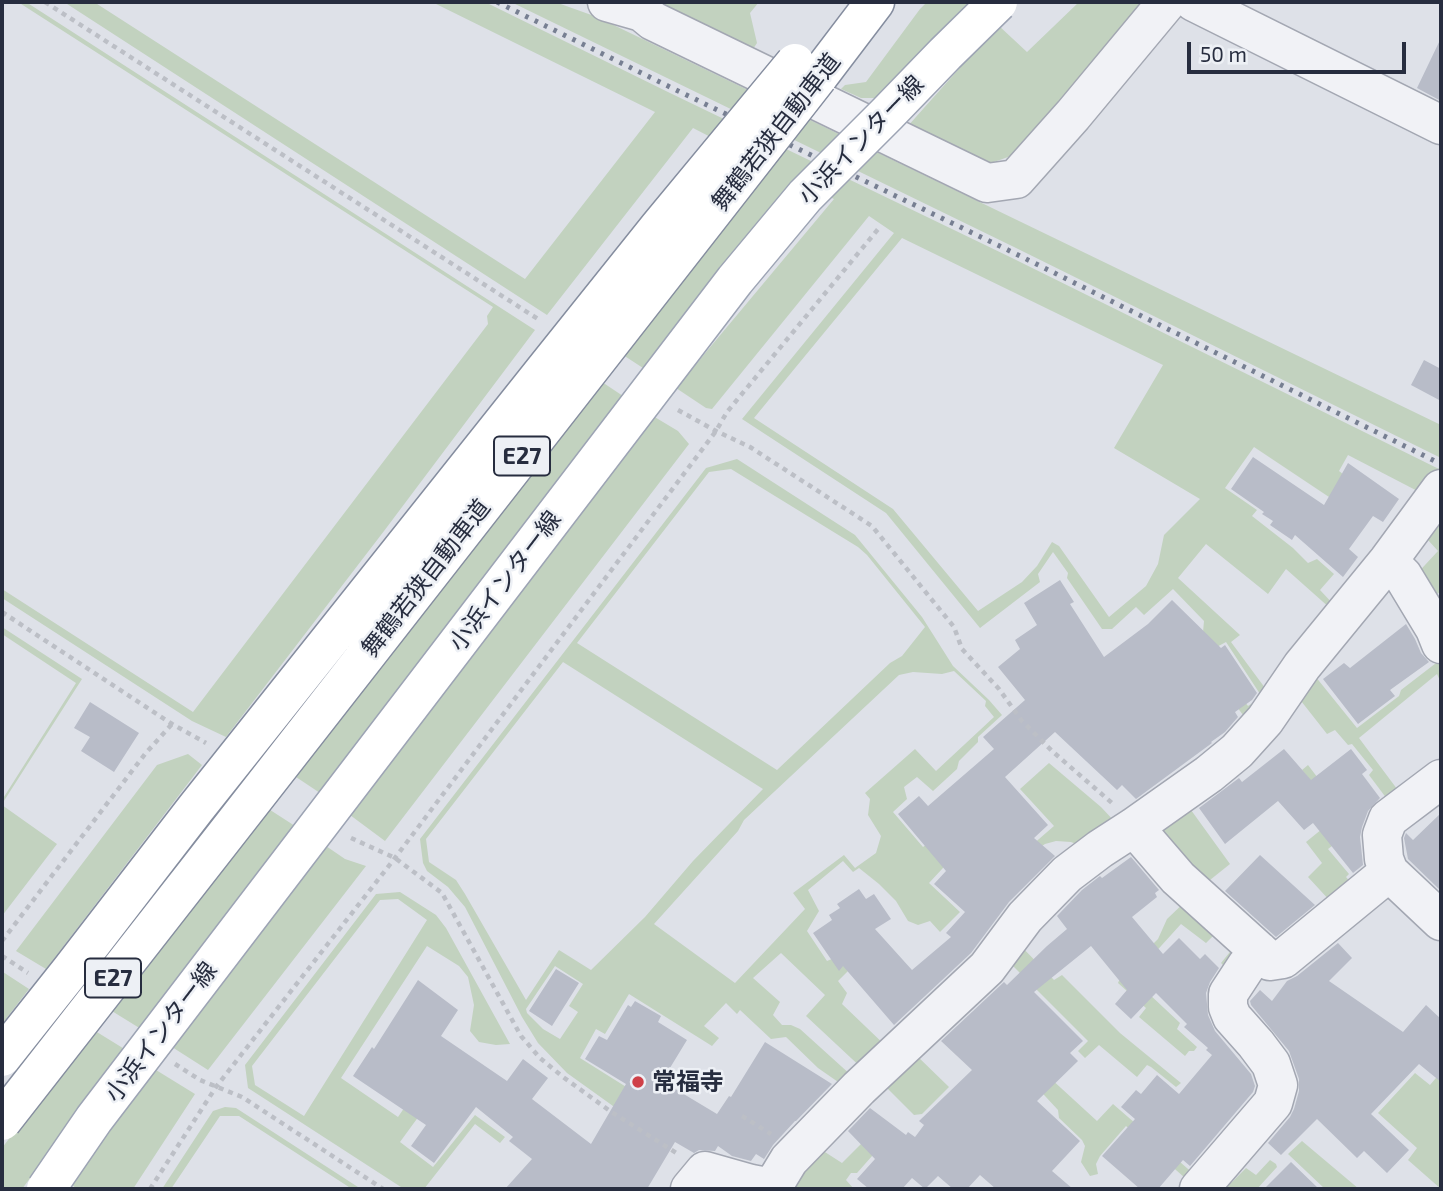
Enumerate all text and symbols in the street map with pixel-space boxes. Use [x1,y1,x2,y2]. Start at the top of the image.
scale bar [1191,28,1410,72]
text: 50 m [1200,41,1247,66]
street label: 舞鶴若狭自動車道 [706,47,846,217]
street label: 小浜インター線 [792,70,930,210]
road number: E27 [494,436,550,476]
street label: 舞鶴若狭自動車道 [356,493,496,663]
street label: 小浜インター線 [443,505,567,657]
street label: 小浜インター線 [99,956,223,1108]
road number: E27 [85,959,141,998]
place label: 常福寺 [652,1068,724,1096]
marker: 常福寺 [630,1074,646,1090]

